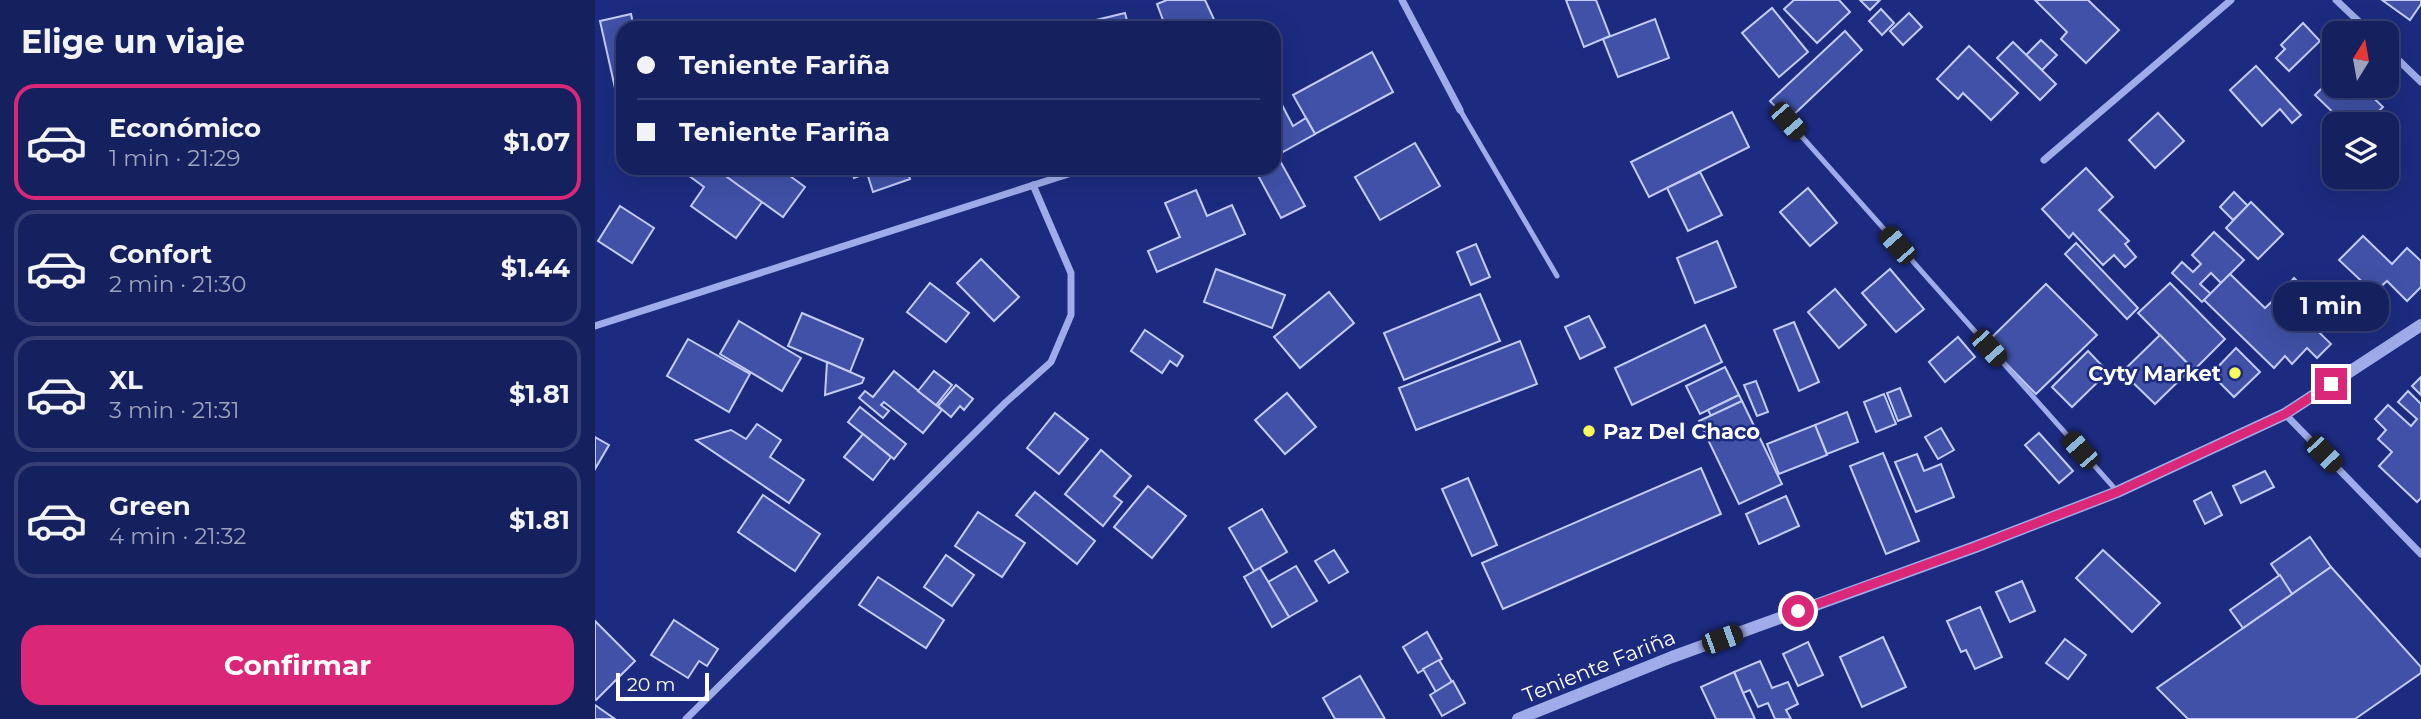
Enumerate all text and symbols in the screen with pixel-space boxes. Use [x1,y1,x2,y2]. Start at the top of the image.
north arrow [2322,21,2399,98]
map controls [2322,21,2399,189]
text: Elige un viaje [21,22,245,61]
text: Teniente Fariña [679,49,890,81]
car [1767,98,1810,144]
icon: car [25,111,88,174]
text: Económico [109,112,261,144]
button: layers [2322,112,2399,189]
text: Teniente Fariña [679,116,890,148]
text: $1.07 [503,126,570,158]
text: 1 min · 21:29 [109,144,241,172]
car [1876,222,1919,268]
icon: car [25,237,88,300]
text: Confort [109,238,212,270]
text: $1.44 [501,252,570,284]
text: 2 min · 21:30 [109,270,247,298]
callout: 1 min [2273,282,2389,332]
text: 1 min [2300,292,2362,320]
car [1968,325,2011,371]
place label: Cyty Market [2088,361,2221,386]
icon: car [25,363,88,426]
text: XL [109,364,143,396]
marker: Cyty Market [2227,365,2243,381]
route end [2315,368,2347,400]
text: $1.81 [509,378,570,410]
text: 3 min · 21:31 [109,396,240,424]
place label: Paz Del Chaco [1603,419,1760,444]
marker: Paz Del Chaco [1581,423,1597,439]
car [2059,427,2102,473]
car [2302,432,2347,476]
icon: car [25,489,88,552]
text: Green [109,490,191,522]
text: $1.81 [509,504,570,536]
text: 4 min · 21:32 [109,522,246,550]
route start [1782,595,1814,627]
car [1699,622,1746,656]
street label: Teniente Fariña [1519,624,1679,708]
button: Confirmar [21,625,574,705]
scale bar [616,670,709,702]
text: 20 m [627,673,675,696]

